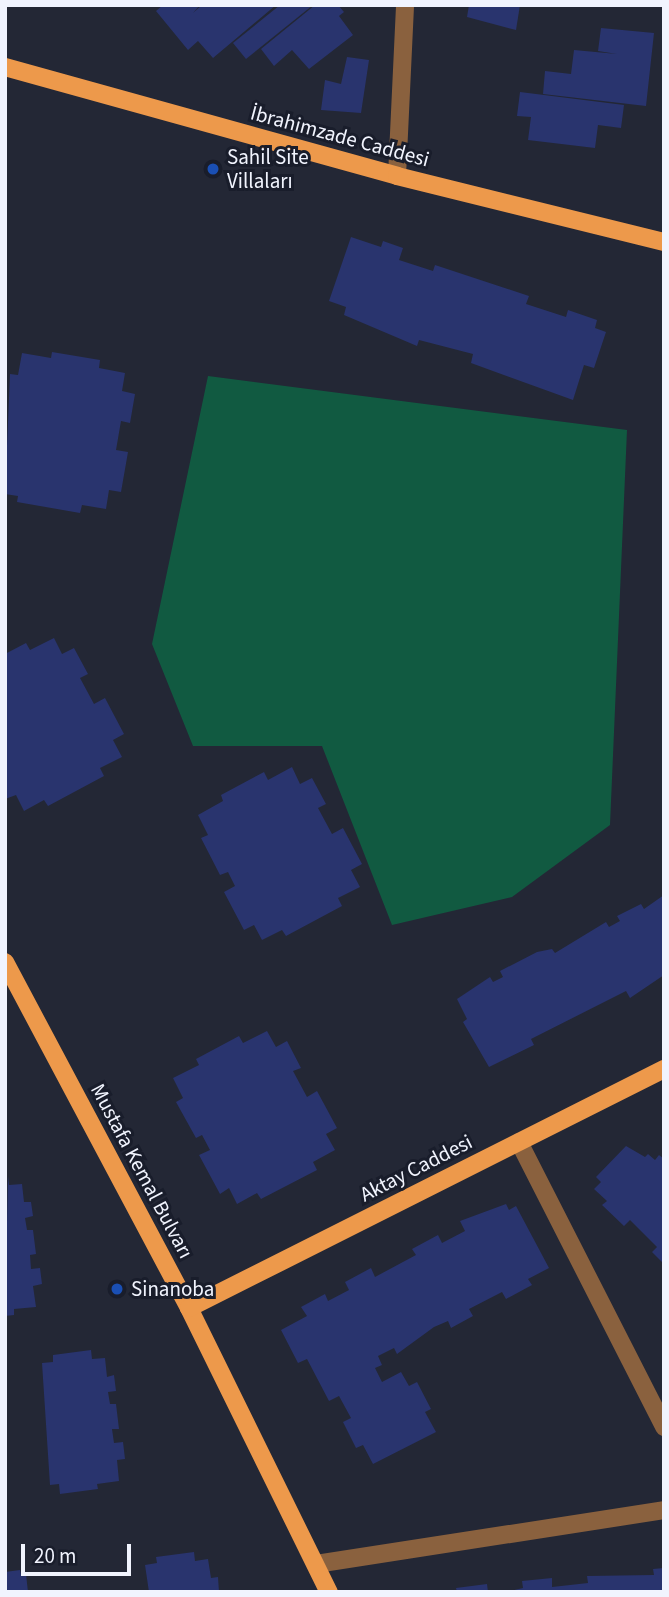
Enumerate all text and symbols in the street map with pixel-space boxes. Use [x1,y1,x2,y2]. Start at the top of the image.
street label: İbrahimzade Caddesi [248,100,432,172]
place label: Sahil Site Villaları [227,144,309,194]
marker: Sahil Site Villaları [205,161,221,177]
street label: Mustafa Kemal Bulvarı [85,1079,199,1263]
street label: Aktay Caddesi [356,1129,476,1207]
place label: Sinanoba [131,1276,214,1302]
marker: Sinanoba [109,1281,125,1297]
scale bar [24,1530,135,1574]
text: 20 m [34,1541,76,1571]

